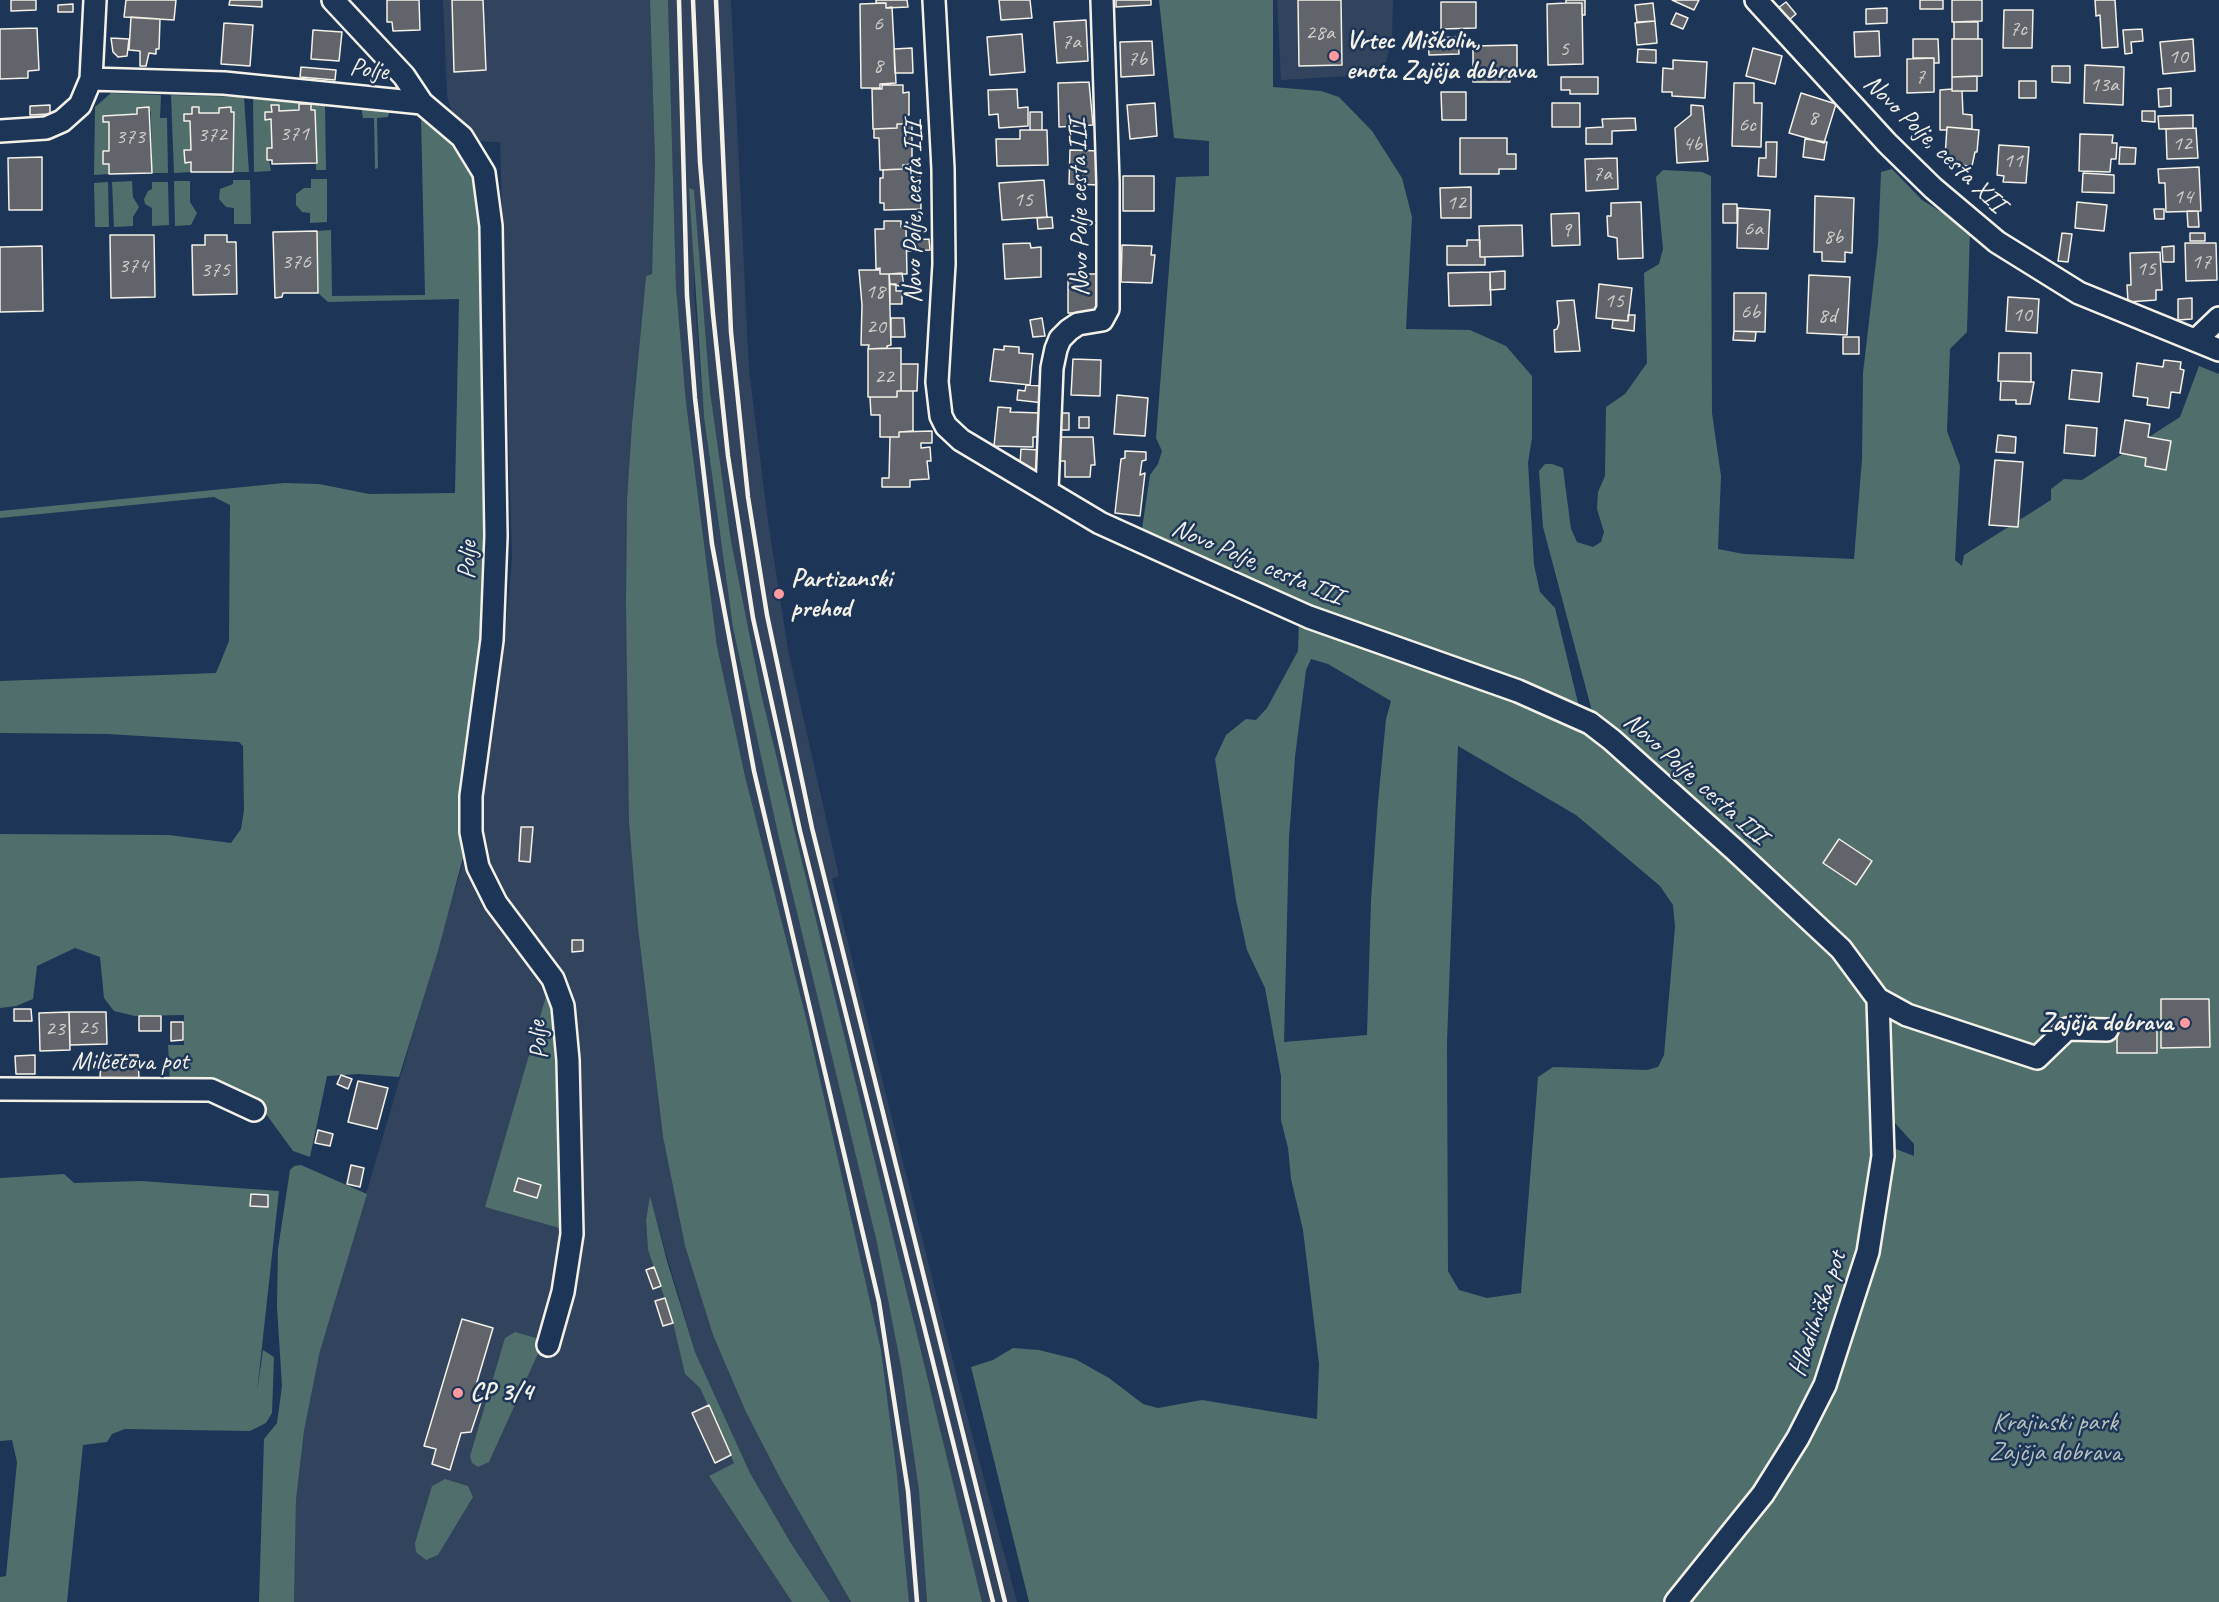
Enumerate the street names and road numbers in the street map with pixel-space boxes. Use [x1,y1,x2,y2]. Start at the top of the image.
street label: Polje [348,52,390,88]
street label: Novo Polje, cesta XII [1856,68,2012,220]
street label: Novo Polje cesta III [1063,119,1097,297]
street label: Novo Polje, cesta III [898,121,930,303]
street label: Novo Polje, cesta III [1167,513,1347,613]
street label: Polje [452,540,484,580]
street label: Novo Polje, cesta III [1617,706,1773,852]
street label: Polje [522,1019,556,1061]
street label: Milčetova pot [72,1046,188,1078]
street label: Hladilniška pot [1782,1247,1854,1381]

